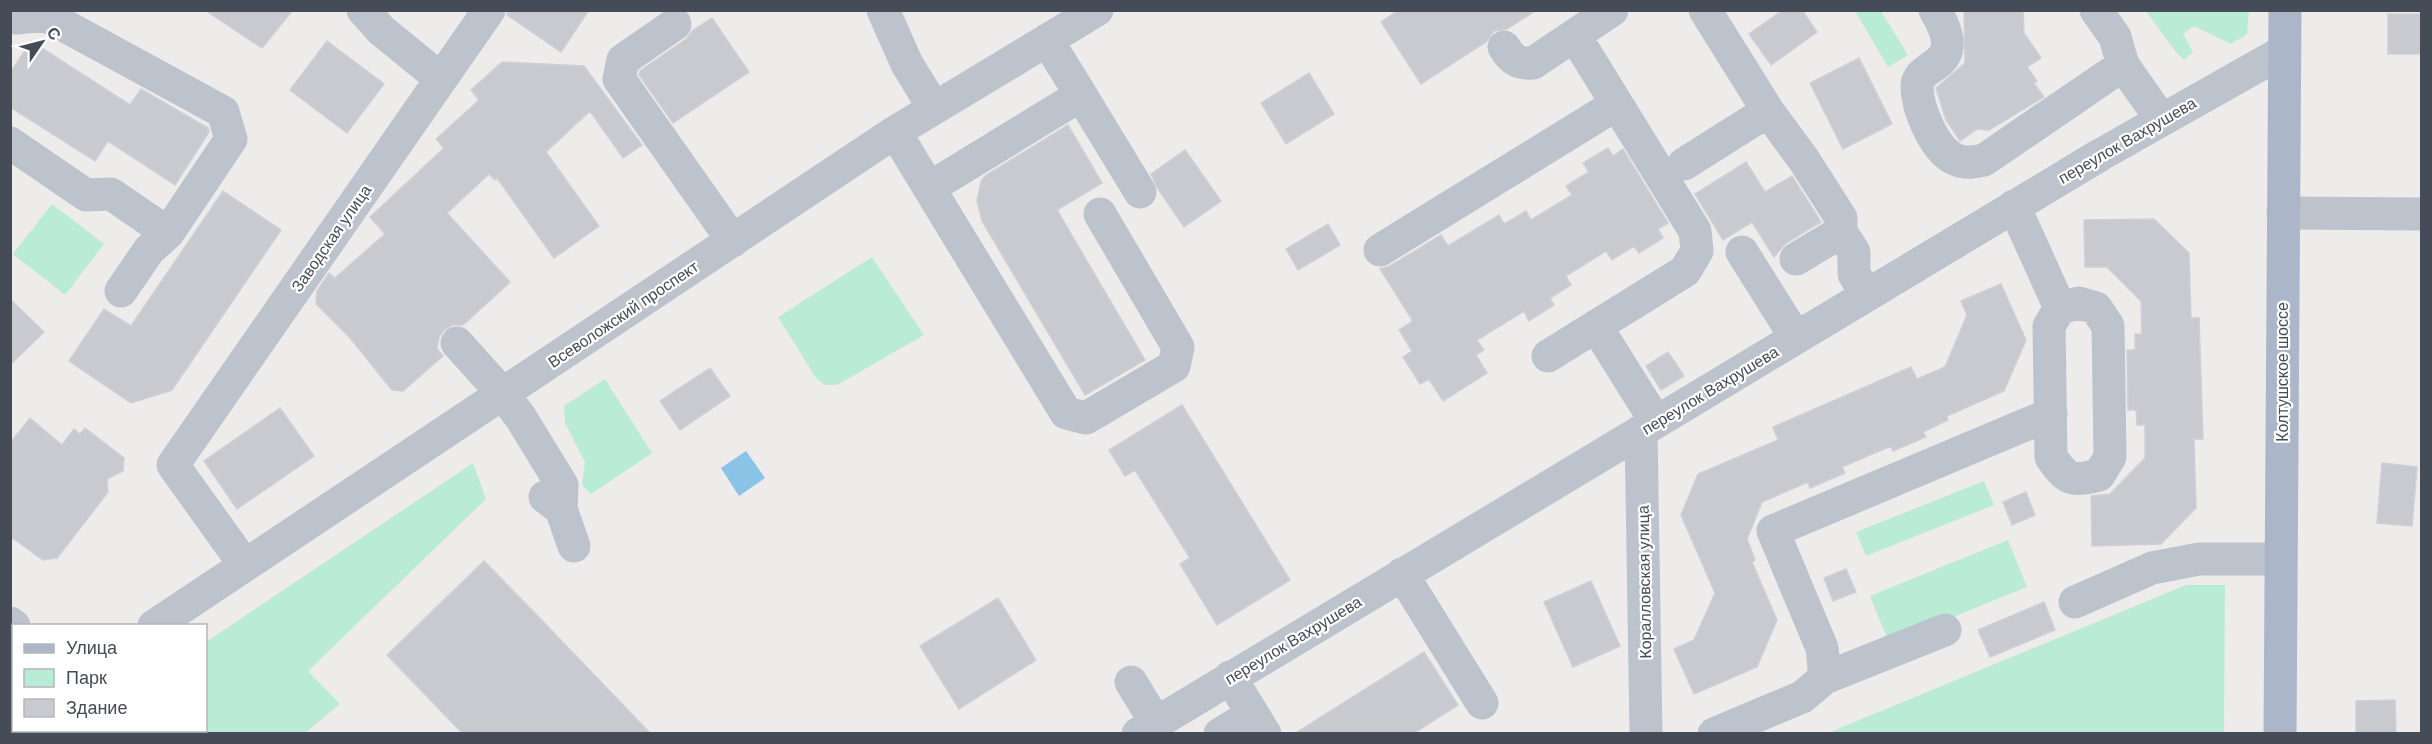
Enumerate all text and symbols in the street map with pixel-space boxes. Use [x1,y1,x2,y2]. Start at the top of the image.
north arrow [12,12,72,72]
text: С [44,24,64,44]
street label: переулок Вахрушева [2055,94,2199,187]
street label: Заводская улица [288,182,375,295]
street label: Всеволожский проспект [545,257,702,371]
street label: Колтушское шоссе [2274,302,2291,442]
street label: переулок Вахрушева [1639,343,1782,438]
street label: Коралловская улица [1635,505,1654,659]
street label: переулок Вахрушева [1222,593,1365,688]
legend [12,624,207,732]
text: Улица [66,638,118,658]
text: Парк [66,668,107,688]
text: Здание [66,698,127,718]

